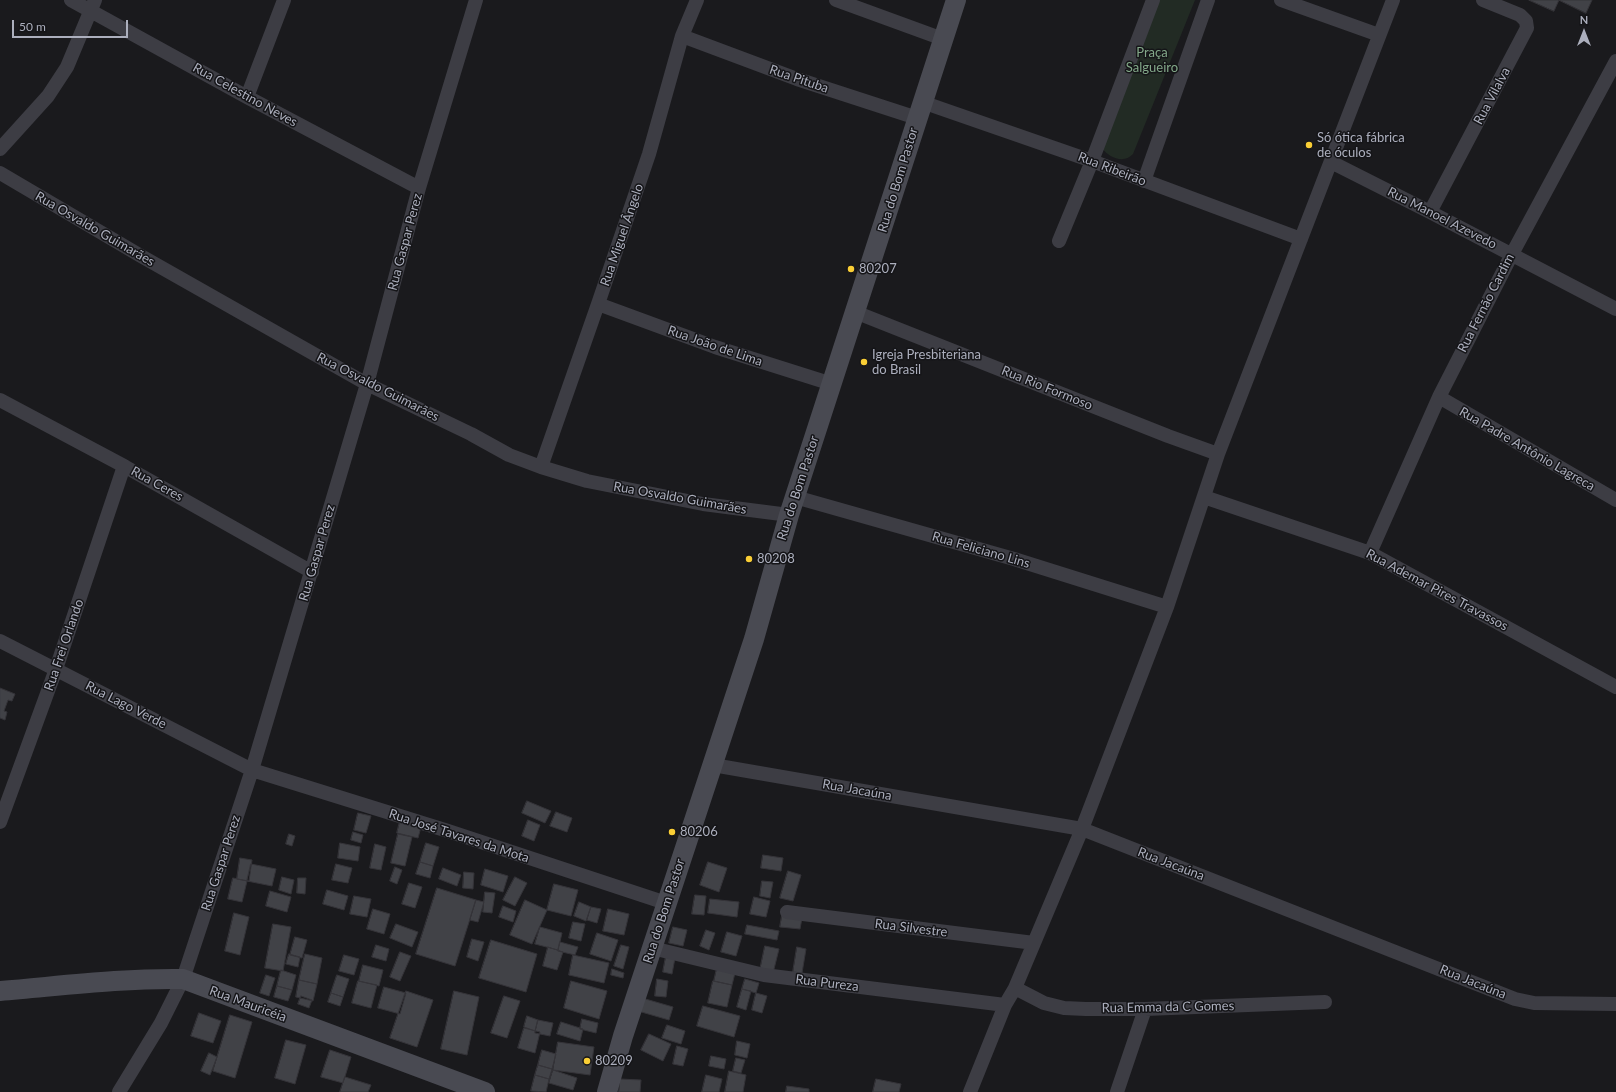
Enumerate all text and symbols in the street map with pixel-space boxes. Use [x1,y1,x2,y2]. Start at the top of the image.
scale bar [14,12,130,38]
north arrow [1564,12,1604,52]
text: N [1580,13,1588,26]
text: 50 m [19,19,46,34]
park label: Praça Salgueiro [1126,45,1178,76]
street label: Rua Celestino Neves [190,60,300,130]
street label: Rua Pituba [767,62,831,96]
street label: Rua Vilalva [1470,65,1514,127]
street label: Rua do Bom Pastor [875,126,921,234]
place label: Só ótica fábrica de óculos [1317,130,1405,161]
marker: Só ótica fábrica de óculos [1304,140,1314,150]
street label: Rua Ribeirão [1076,149,1148,189]
street label: Rua Miguel Ângelo [597,182,647,288]
street label: Rua Manoel Azevedo [1385,184,1499,252]
street label: Rua Osvaldo Guimarães [33,188,157,270]
street label: Rua Gaspar Perez [385,192,425,292]
street label: Rua Fernão Cardim [1454,251,1518,355]
place label: 80207 [859,261,897,277]
marker: 80207 [846,264,856,274]
street label: Rua João de Lima [666,322,764,370]
place label: Igreja Presbiteriana do Brasil [872,347,981,378]
street label: Rua Osvaldo Guimarães [314,349,442,425]
marker: Igreja Presbiteriana do Brasil [859,357,869,367]
street label: Rua Rio Formoso [999,363,1095,413]
street label: Rua Padre Antônio Lagreca [1456,404,1598,494]
street label: Rua do Bom Pastor [774,434,822,542]
street label: Rua Ceres [128,463,186,505]
street label: Rua Osvaldo Guimarães [612,479,748,517]
street label: Rua Gaspar Perez [296,503,338,603]
street label: Rua Feliciano Lins [930,529,1032,571]
street label: Rua Ademar Pires Travassos [1363,546,1511,634]
place label: 80208 [757,551,795,567]
marker: 80208 [744,554,754,564]
street label: Rua Frei Orlando [41,597,87,693]
street label: Rua Lago Verde [83,678,169,732]
street label: Rua Jacaúna [821,776,893,804]
street label: Rua José Tavares da Mota [387,806,531,866]
street label: Rua Gaspar Perez [198,813,244,913]
place label: 80206 [680,824,718,840]
marker: 80206 [667,827,677,837]
street label: Rua Jacaúna [1135,844,1207,884]
street label: Rua do Bom Pastor [640,857,688,965]
street label: Rua Silvestre [874,916,948,940]
street label: Rua Jacaúna [1438,962,1508,1002]
street label: Rua Pureza [794,971,860,995]
street label: Rua Mauricéia [207,983,289,1025]
street label: Rua Emma da C Gomes [1102,998,1234,1016]
place label: 80209 [595,1053,633,1069]
marker: 80209 [582,1056,592,1066]

